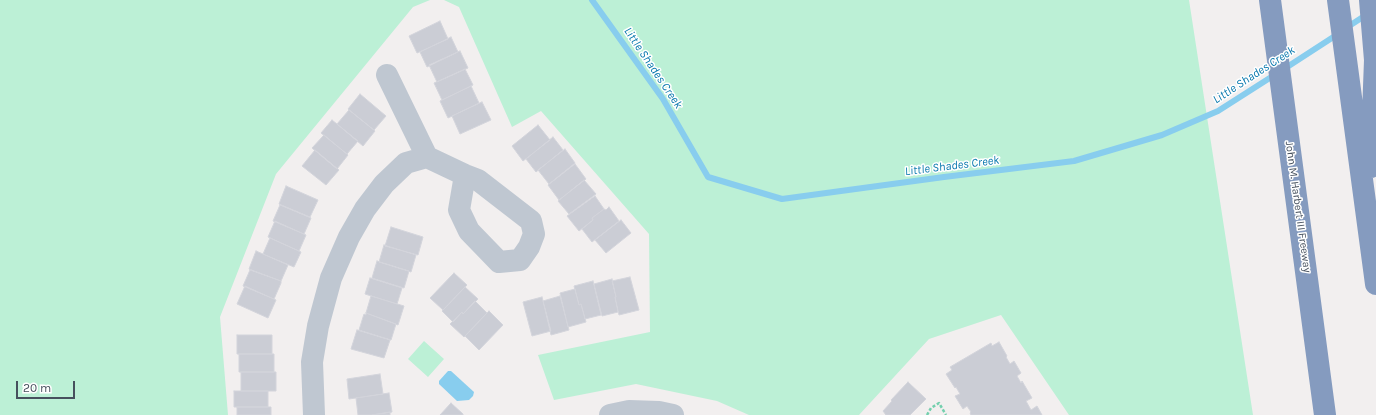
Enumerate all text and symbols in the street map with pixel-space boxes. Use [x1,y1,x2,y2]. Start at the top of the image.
water label: Little Shades Creek [621,25,685,111]
water label: Little Shades Creek [1210,43,1298,107]
street label: John M. Harbert III Freeway [1282,140,1314,274]
water label: Little Shades Creek [904,153,1000,179]
scale bar [18,373,77,399]
text: 20 m [23,381,51,395]

